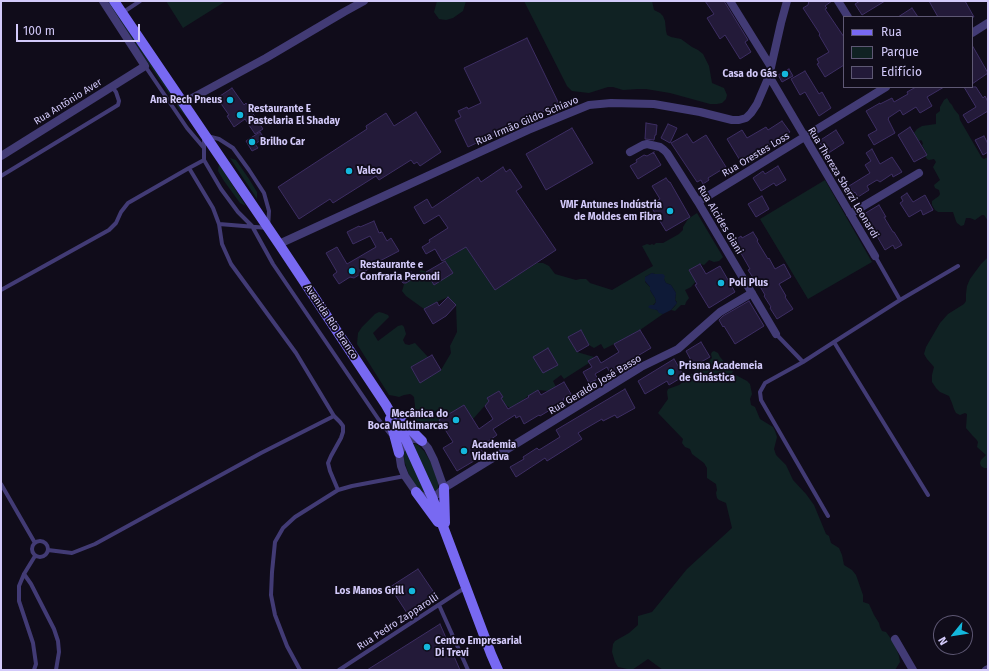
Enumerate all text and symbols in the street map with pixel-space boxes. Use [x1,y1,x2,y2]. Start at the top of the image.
scale bar [18,16,142,42]
legend [843,16,973,88]
text: 100 m [23,24,55,38]
text: Rua [881,25,902,39]
text: Parque [881,45,919,59]
text: Edifício [881,65,922,79]
place label: Casa do Gás [723,68,777,80]
marker: Casa do Gás [780,69,790,79]
street label: Rua Antônio Aver [32,76,104,128]
place label: Ana Rech Pneus [150,94,222,106]
street label: Rua Irmão Gildo Schiavo [474,94,580,148]
marker: Ana Rech Pneus [225,95,235,105]
place label: Restaurante E Pastelaria El Shaday [248,103,340,126]
marker: Restaurante E Pastelaria El Shaday [235,110,245,120]
street label: Rua Thereza Sberzi Leonardi [805,125,881,241]
street label: Rua Orestes Loss [720,130,792,180]
place label: Brilho Car [260,136,305,148]
marker: Brilho Car [247,137,257,147]
place label: Valeo [357,165,382,177]
marker: Valeo [344,166,354,176]
street label: Rua Alcides Giani [695,183,745,257]
place label: VMF Antunes Indústria de Moldes em Fibra [560,199,662,222]
marker: VMF Antunes Indústria de Moldes em Fibra [665,206,675,216]
place label: Restaurante e Confraria Perondi [360,259,440,282]
marker: Restaurante e Confraria Perondi [347,266,357,276]
place label: Poli Plus [729,277,768,289]
marker: Poli Plus [716,278,726,288]
street label: Avenida Rio Branco [302,282,360,362]
street label: Rua Geraldo José Basso [546,353,644,417]
place label: Prisma Academeia de Ginástica [679,360,763,384]
marker: Prisma Academeia de Ginástica [666,367,676,377]
place label: Mecânica do Boca Multimarcas [368,408,448,432]
marker: Mecânica do Boca Multimarcas [451,415,461,425]
place label: Academia Vidativa [472,439,516,462]
marker: Academia Vidativa [459,446,469,456]
place label: Los Manos Grill [335,585,404,597]
marker: Los Manos Grill [407,586,417,596]
street label: Rua Pedro Zapparolli [355,591,441,653]
north arrow [933,615,973,655]
text: N [936,634,950,647]
place label: Centro Empresarial Di Trevi [435,635,522,658]
marker: Centro Empresarial Di Trevi [422,642,432,652]

